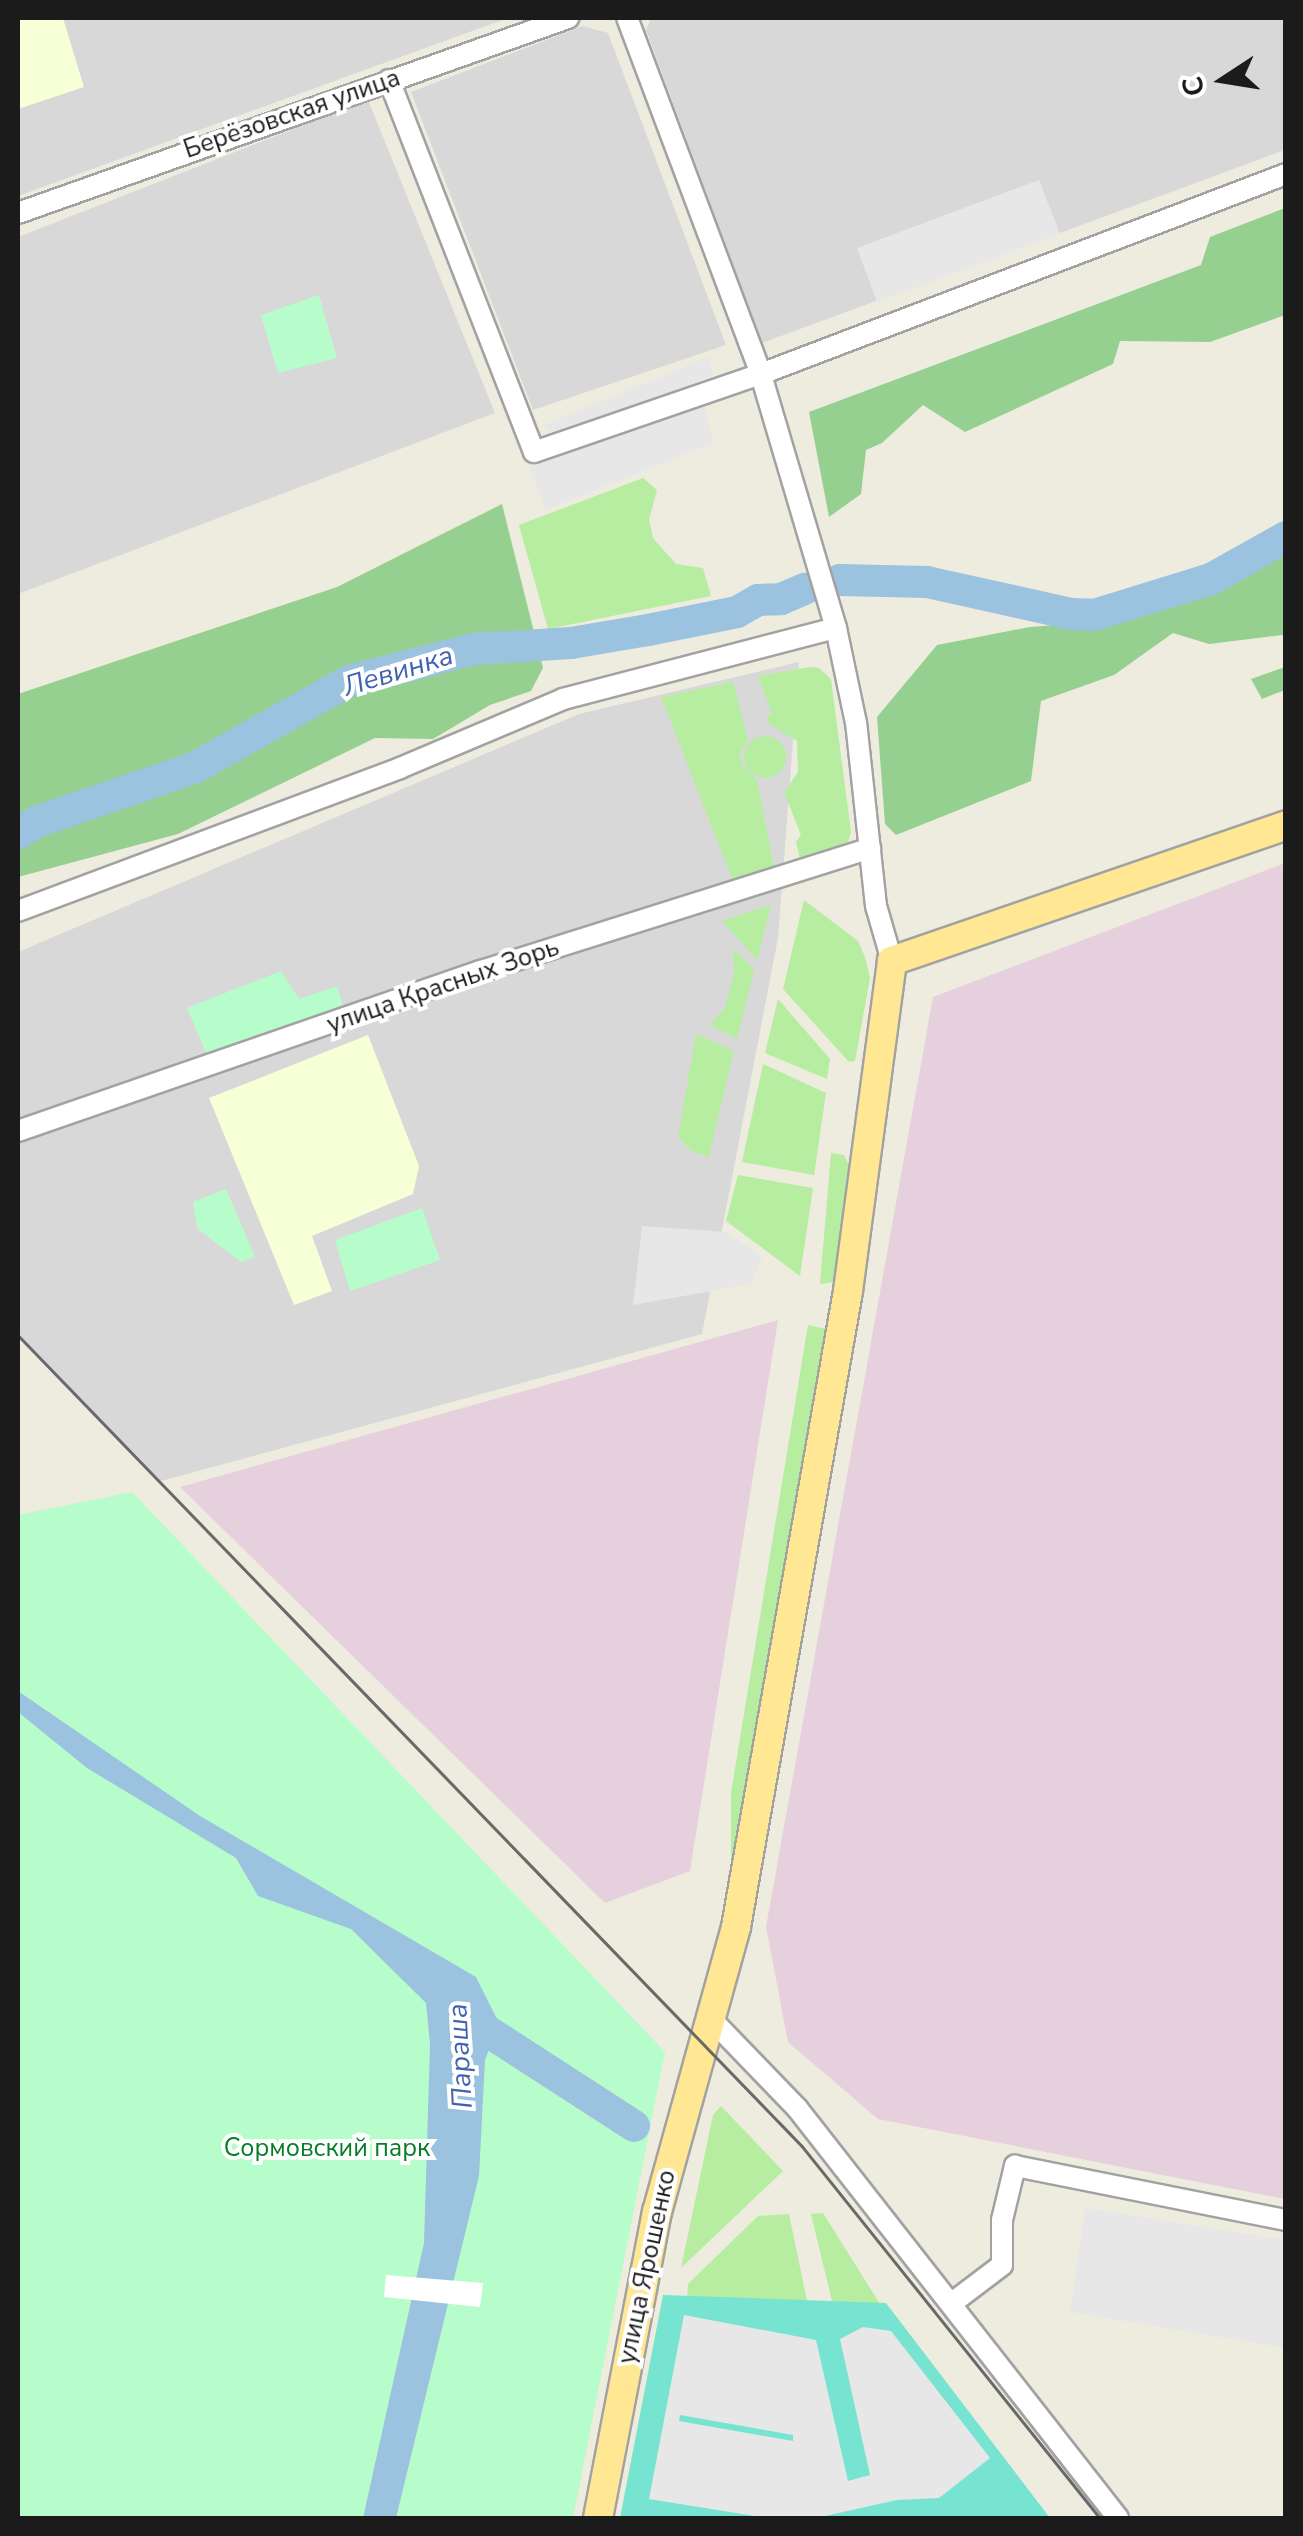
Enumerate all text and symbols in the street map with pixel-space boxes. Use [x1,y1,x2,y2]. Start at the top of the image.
north arrow [1173,30,1273,130]
street label: Берёзовская улица [180,63,404,165]
text: С [1173,73,1214,99]
water label: Левинка [339,638,457,704]
street label: улица Красных Зорь [323,932,563,1040]
water label: Параша [440,2002,480,2110]
park label: Сормовский парк [224,2133,430,2163]
street label: улица Ярошенко [612,2167,682,2367]

